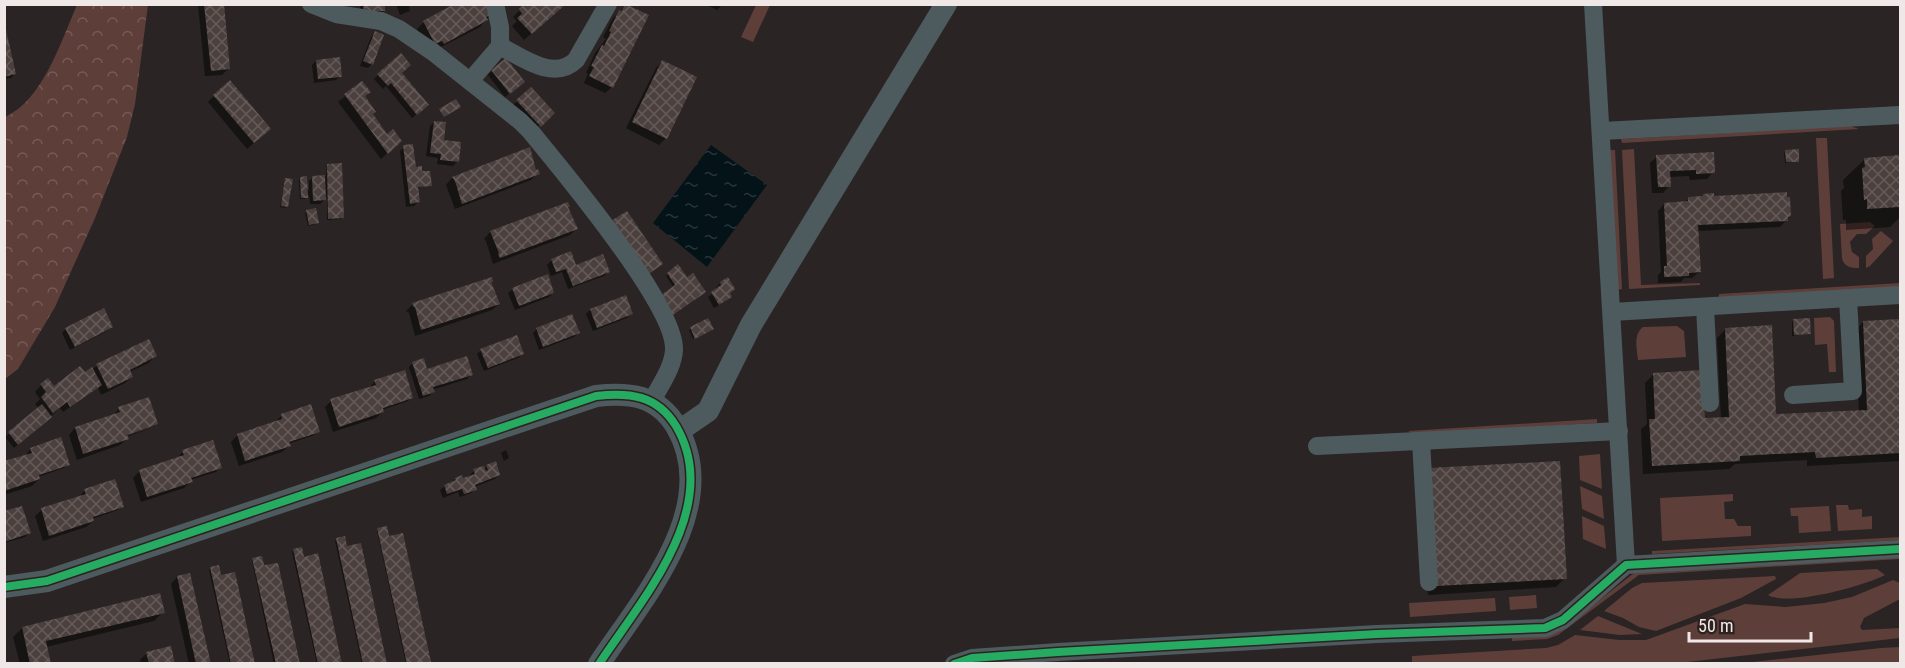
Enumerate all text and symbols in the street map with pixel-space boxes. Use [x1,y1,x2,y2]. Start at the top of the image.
scale bar [1689,605,1810,643]
text: 50 m [1698,615,1733,636]

